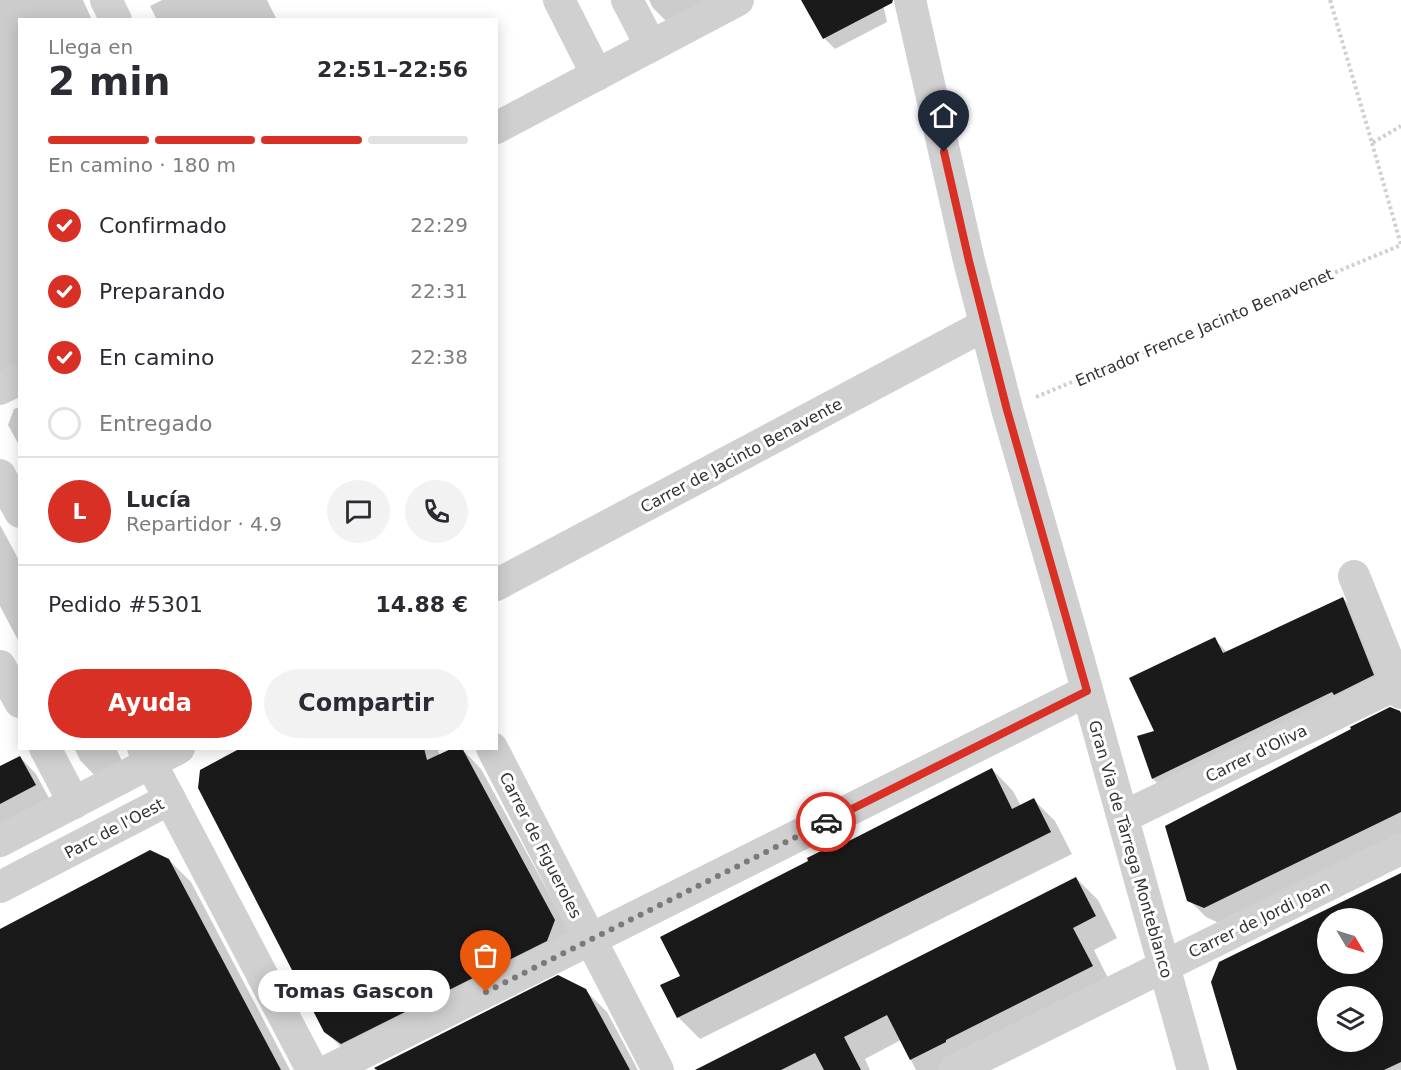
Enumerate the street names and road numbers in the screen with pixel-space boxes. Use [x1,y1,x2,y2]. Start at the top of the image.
street label: Entrador Frence Jacinto Benavenet [1073,264,1336,390]
street label: Carrer de Jacinto Benavente [637,394,845,517]
street label: Gran Via de Tàrrega Monteblanco [1085,718,1176,980]
street label: Carrer d'Oliva [1202,721,1310,786]
street label: Carrer de Figueroles [495,769,586,921]
street label: Parc de l'Oest [61,794,167,863]
street label: Carrer de Jordi Joan [1185,877,1333,962]

